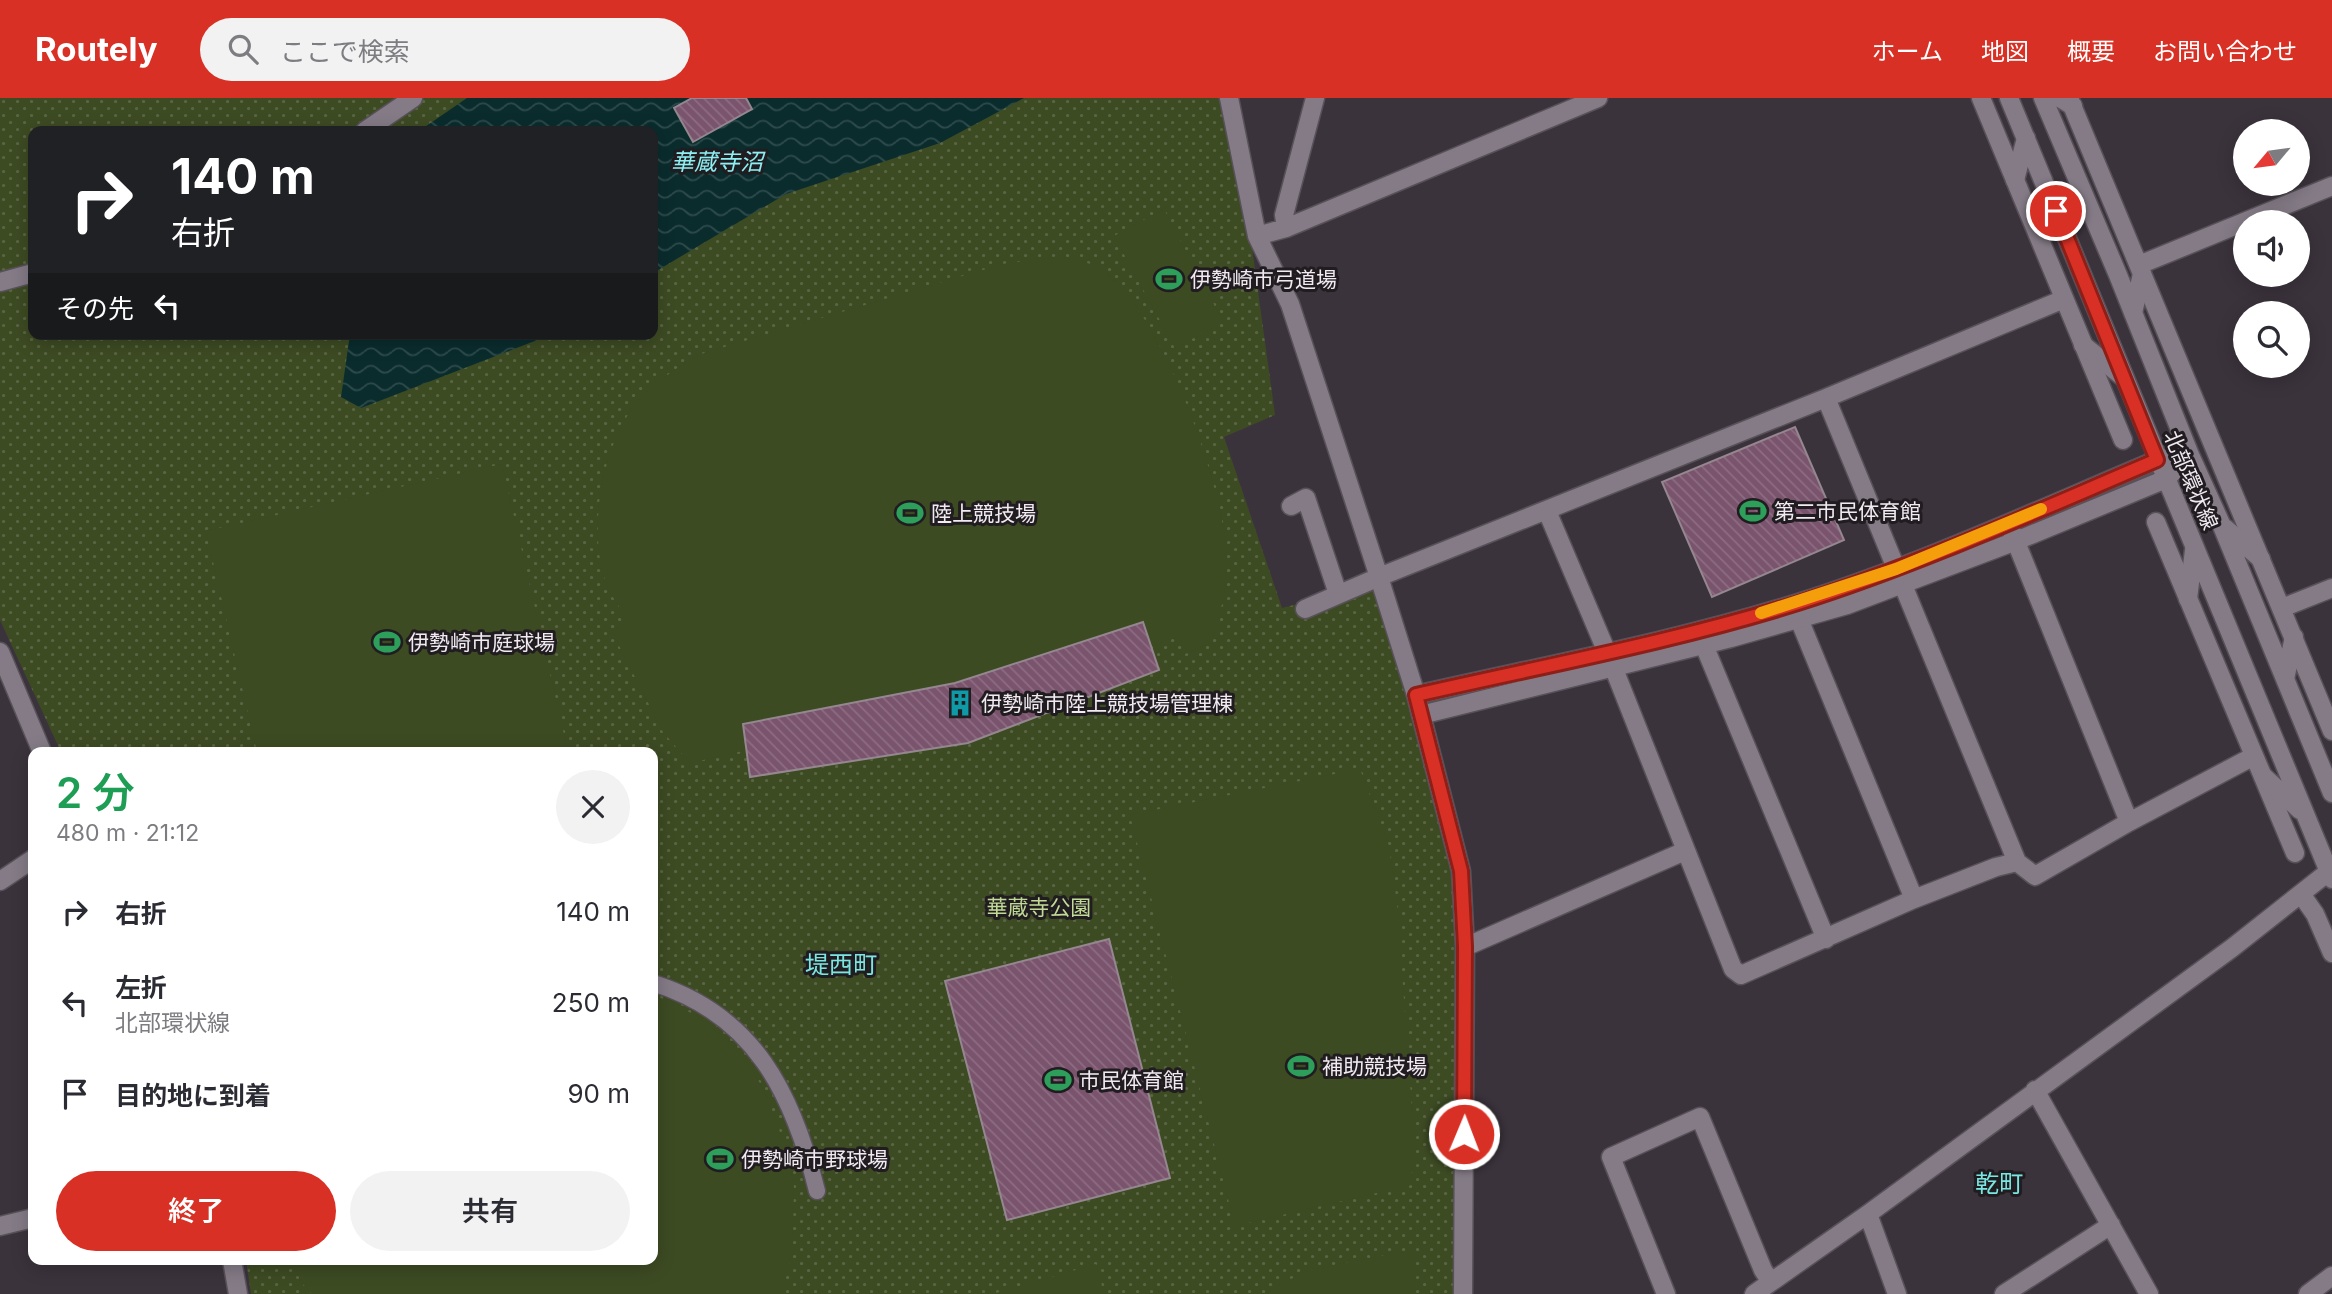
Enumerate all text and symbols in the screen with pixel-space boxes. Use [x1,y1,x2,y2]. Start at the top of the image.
search box [200,18,690,81]
text: Routely [35,29,158,69]
icon: search [224,30,262,68]
text: ここで検索 [280,36,410,67]
text: ホーム [1872,37,1943,66]
text: 地図 [1981,37,2029,66]
text: 概要 [2067,37,2115,66]
text: お問い合わせ [2153,37,2297,66]
north arrow [2233,119,2310,196]
map controls [2233,119,2310,378]
text: 140 m [171,147,315,206]
water label: 華蔵寺沼 [671,148,766,176]
icon: right [56,154,147,245]
pin [2026,181,2086,241]
icon: arrive [2037,192,2075,230]
button: sound [2233,210,2310,287]
text: 右折 [171,213,235,252]
sports icon: 伊勢崎市弓道場 [1154,264,1184,294]
place label: 伊勢崎市弓道場 [1190,267,1337,292]
icon: left [148,287,186,325]
text: その先 [56,293,134,324]
button: search [2233,301,2310,378]
street label: 北部環状線 [2159,427,2223,533]
sports icon: 第二市民体育館 [1738,496,1768,526]
sports icon: 陸上競技場 [895,498,925,528]
place label: 第二市民体育館 [1774,499,1921,524]
place label: 陸上競技場 [931,501,1036,526]
sports icon: 伊勢崎市庭球場 [372,627,402,657]
place label: 伊勢崎市庭球場 [408,630,555,655]
building icon: 伊勢崎市陸上競技場管理棟 [945,688,975,718]
place label: 伊勢崎市陸上競技場管理棟 [981,691,1233,716]
text: 2 分 [56,767,135,818]
button: close [556,770,630,844]
text: 480 m · 21:12 [56,819,199,847]
icon: right [56,893,94,931]
park label: 華蔵寺公園 [987,895,1092,920]
text: 140 m [556,896,630,927]
text: 右折 [115,898,167,929]
district label: 堤西町 [805,950,877,979]
text: 左折 [115,972,167,1003]
icon: left [56,984,94,1022]
text: 250 m [552,987,630,1018]
text: 北部環状線 [115,1009,230,1037]
sports icon: 補助競技場 [1286,1051,1316,1081]
place label: 補助競技場 [1322,1054,1427,1079]
sports icon: 市民体育館 [1043,1065,1073,1095]
place label: 市民体育館 [1079,1068,1184,1093]
icon: arrive [56,1075,94,1113]
text: 90 m [567,1078,630,1109]
text: 目的地に到着 [115,1080,271,1111]
position arrow [1427,1097,1501,1171]
sports icon: 伊勢崎市野球場 [705,1144,735,1174]
place label: 伊勢崎市野球場 [741,1147,888,1172]
district label: 乾町 [1975,1169,2023,1198]
button: 終了 [56,1171,336,1251]
button: 共有 [350,1171,630,1251]

